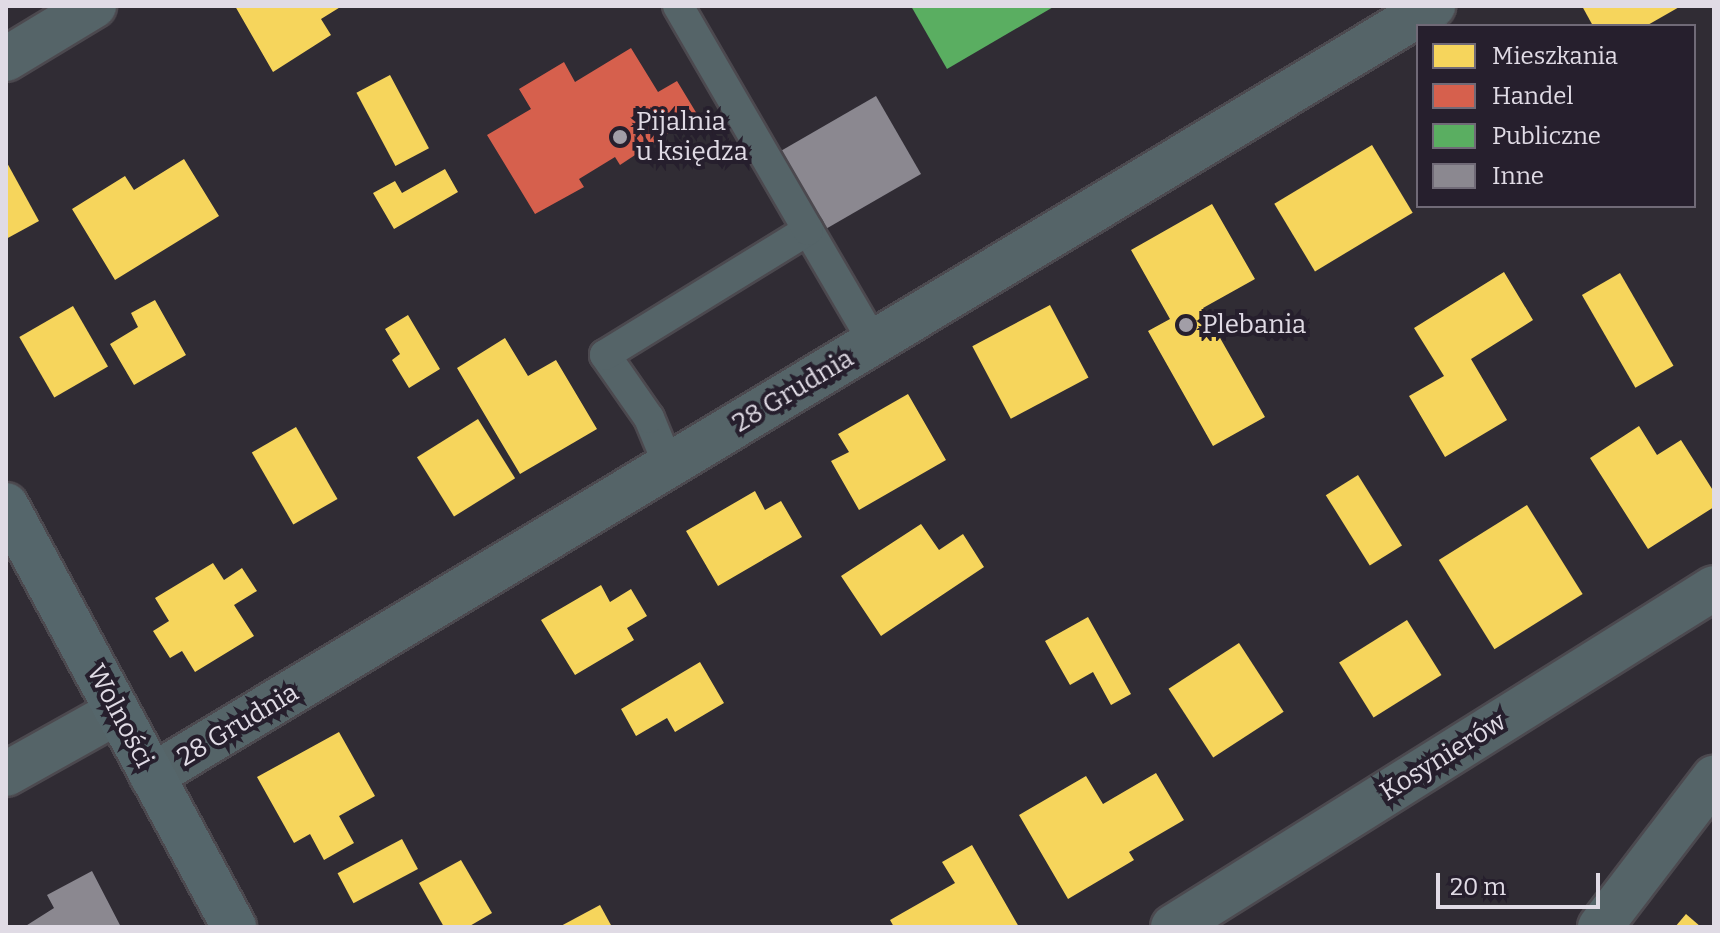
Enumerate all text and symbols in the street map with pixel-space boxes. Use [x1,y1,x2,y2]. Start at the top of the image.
legend [1416,24,1696,208]
text: Mieszkania [1492,42,1618,70]
text: Handel [1492,82,1573,110]
place label: Pijalnia u księdza [636,106,748,168]
text: Publiczne [1492,122,1601,150]
marker: Pijalnia u księdza [611,128,629,146]
text: Inne [1492,162,1544,190]
place label: Plebania [1202,309,1306,341]
marker: Plebania [1177,316,1195,334]
street label: 28 Grudnia [727,343,859,439]
street label: Wolności [80,659,160,773]
street label: 28 Grudnia [172,677,304,773]
street label: Kosynierów [1374,706,1512,808]
scale bar [1440,857,1604,907]
text: 20 m [1450,873,1506,901]

